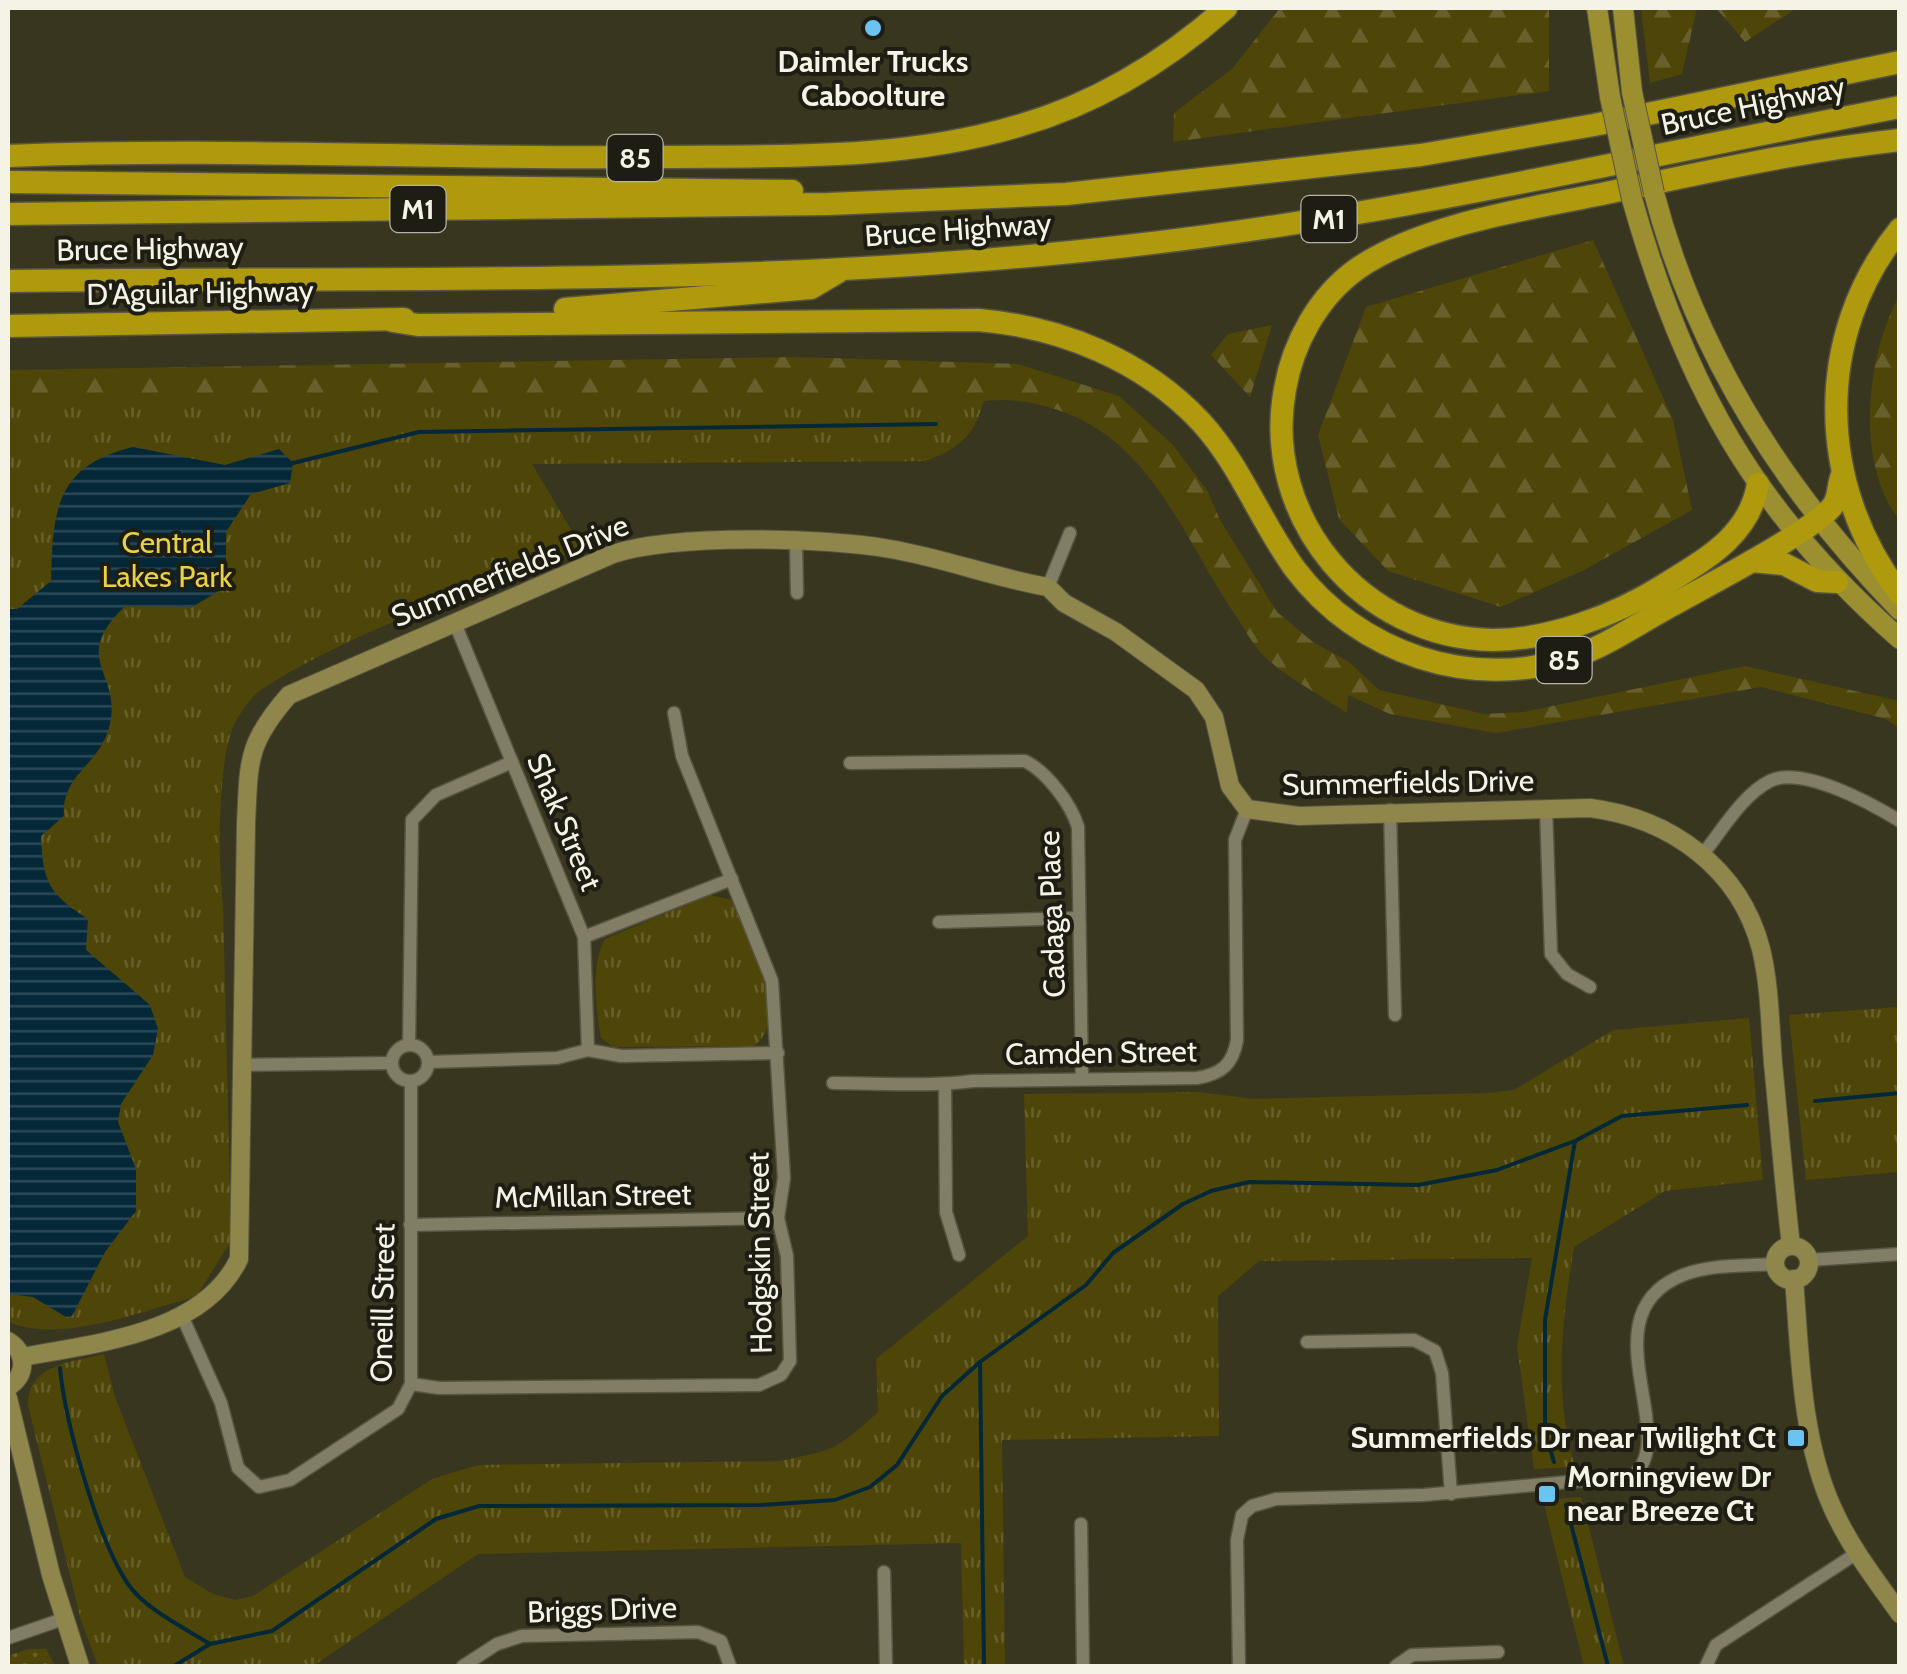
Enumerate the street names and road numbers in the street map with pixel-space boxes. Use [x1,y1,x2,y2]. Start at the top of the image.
street label: Bruce Highway [1657,68,1848,143]
road number: 85 [608,135,662,181]
road number: M1 [390,186,446,232]
road number: M1 [1302,196,1356,242]
street label: Bruce Highway [863,205,1053,254]
street label: Bruce Highway [56,228,244,269]
street label: D'Aguilar Highway [86,272,314,313]
street label: Summerfields Drive [386,506,634,635]
road number: 85 [1536,637,1592,683]
street label: Shak Street [519,748,610,896]
street label: Summerfields Drive [1282,762,1534,803]
street label: Cadaga Place [1030,830,1073,998]
street label: Camden Street [1005,1032,1197,1073]
street label: Hodgskin Street [739,1152,780,1354]
street label: McMillan Street [494,1175,692,1216]
street label: Oneill Street [363,1223,402,1383]
street label: Briggs Drive [526,1588,678,1631]

